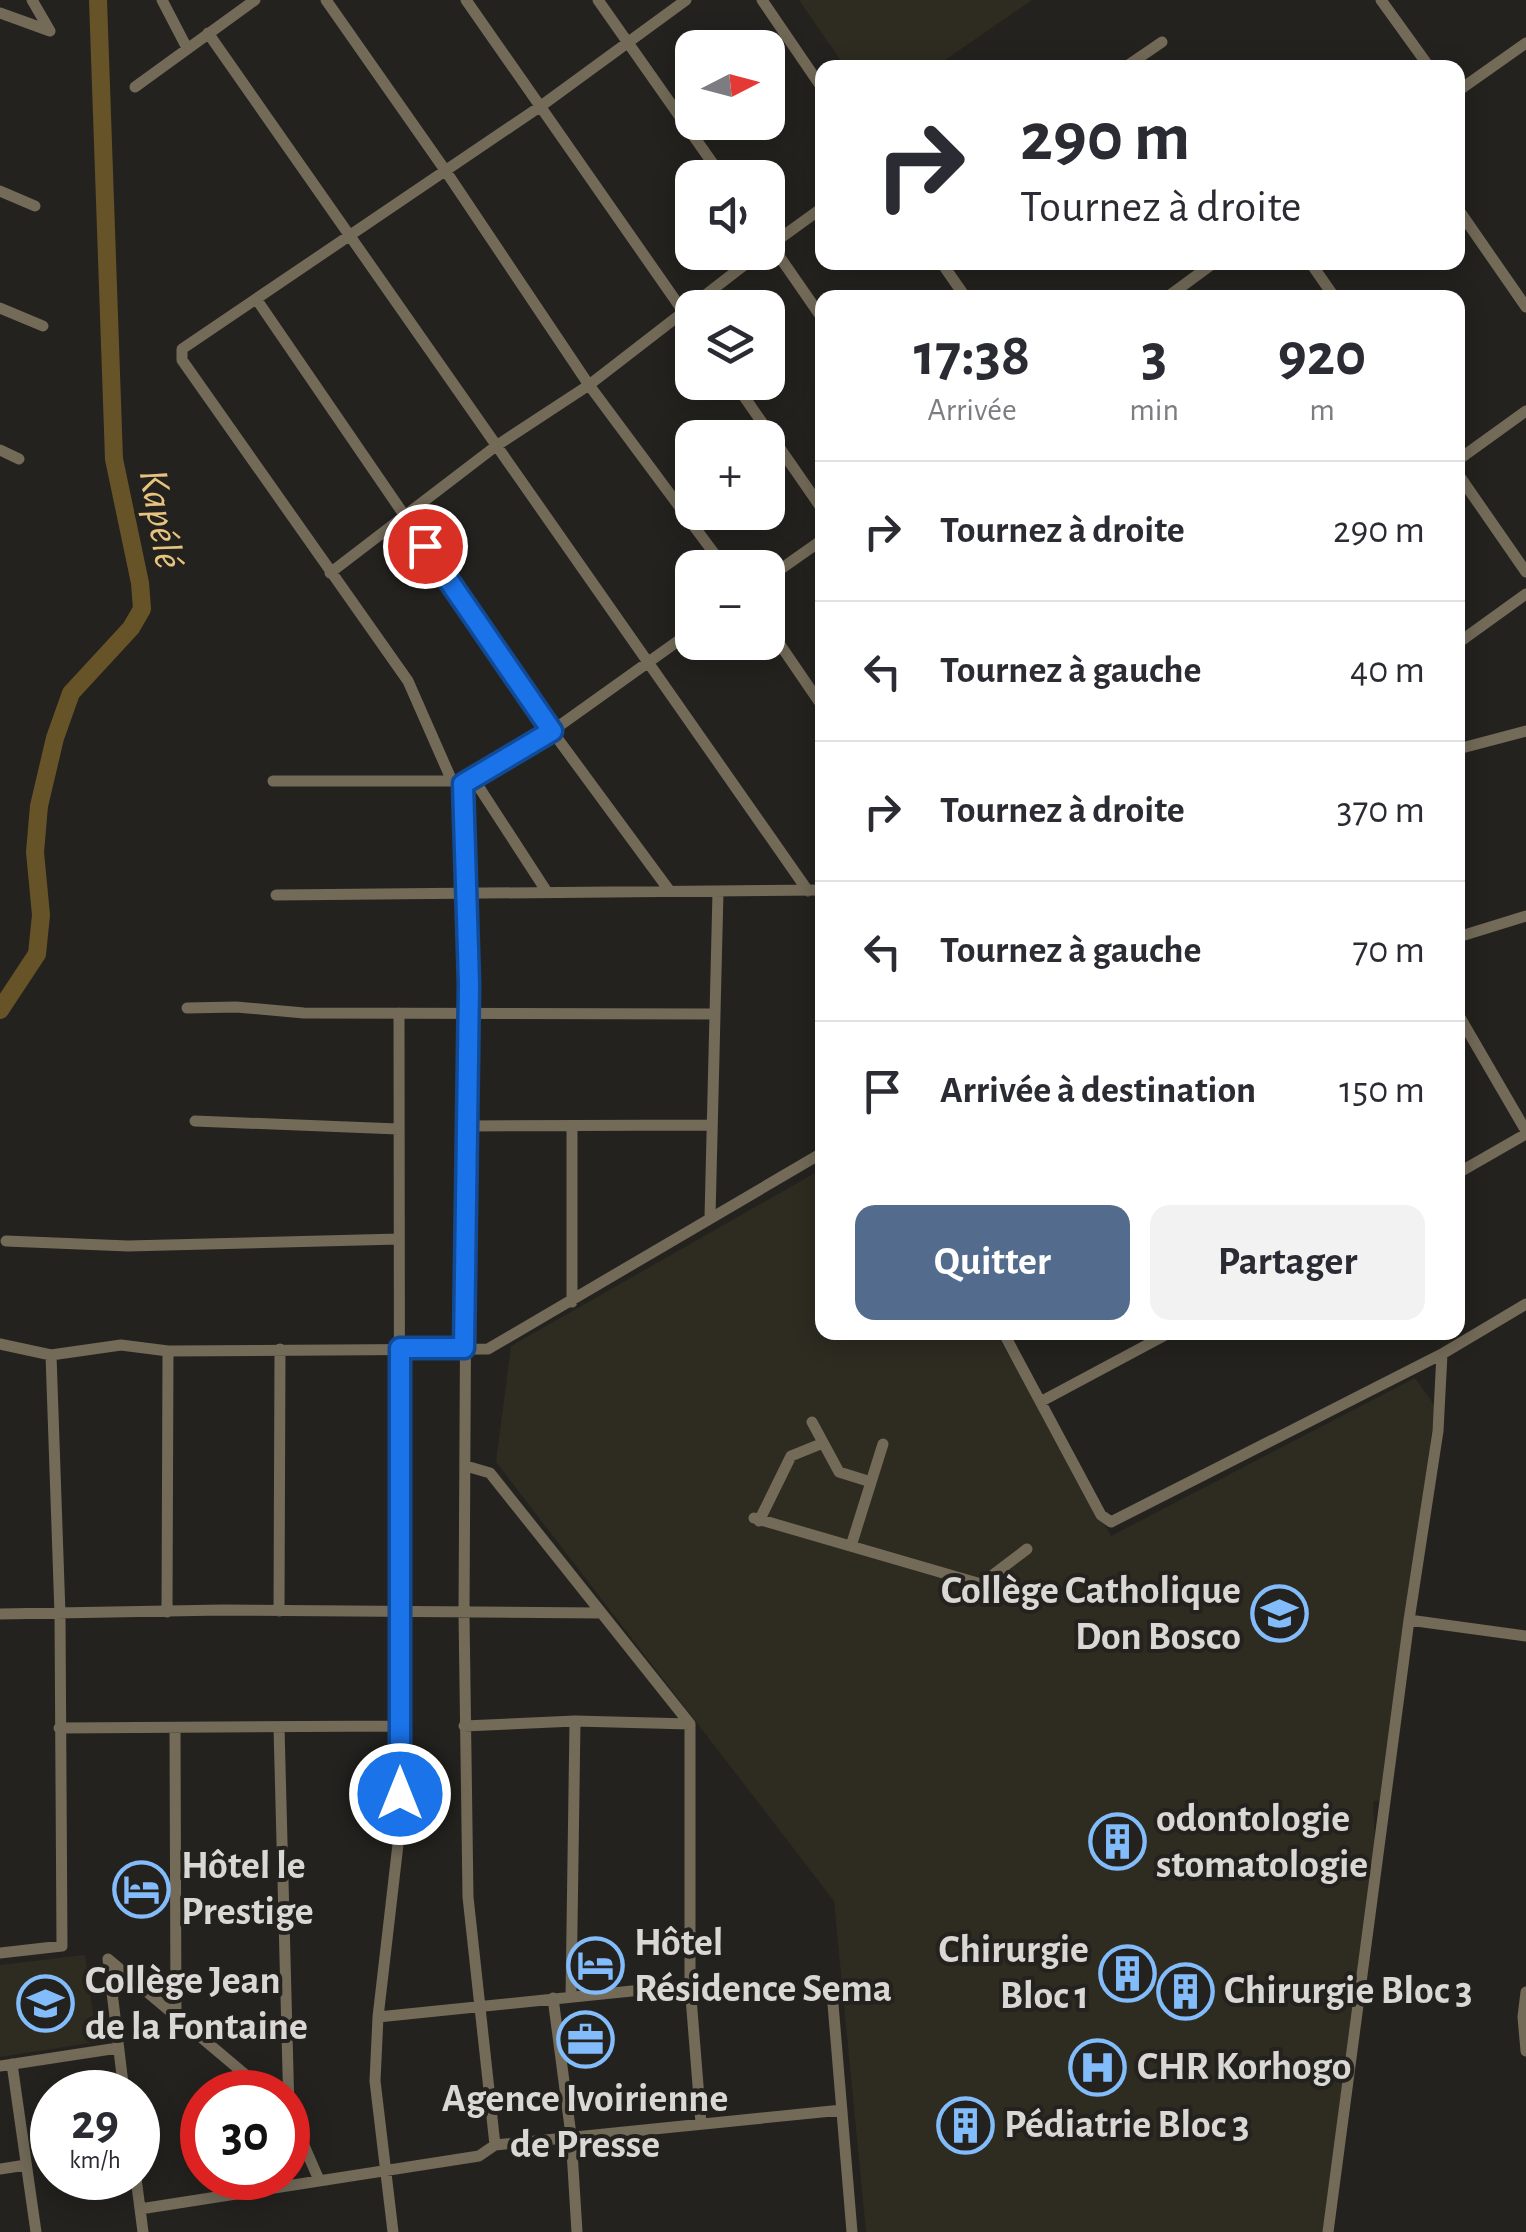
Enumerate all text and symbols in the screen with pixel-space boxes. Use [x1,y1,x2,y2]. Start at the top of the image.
north arrow [675,30,785,140]
map controls [675,30,785,660]
icon: right [855,100,985,230]
text: 290 m [1020,103,1190,173]
button: sound [675,160,785,270]
text: Tournez à droite [1020,185,1302,230]
button: layers [675,290,785,400]
text: 17:38 [914,326,1030,386]
text: 3 [1141,326,1167,386]
text: 920 [1278,326,1366,386]
text: Arrivée [928,394,1017,426]
text: min [1129,394,1179,426]
text: m [1309,394,1335,426]
button: + [675,420,785,530]
water label: Kapélé [131,466,190,572]
pin [383,504,468,589]
icon: right [855,504,910,559]
text: Tournez à droite [940,512,1185,550]
text: 290 m [1333,512,1425,550]
icon: arrive [398,519,453,574]
button: − [675,550,785,660]
icon: left [855,644,910,699]
text: Tournez à gauche [940,652,1202,690]
text: 40 m [1350,652,1425,690]
icon: right [855,784,910,839]
text: Tournez à droite [940,792,1185,830]
text: 370 m [1337,792,1425,830]
icon: left [855,924,910,979]
text: Tournez à gauche [940,932,1202,970]
text: 70 m [1352,932,1425,970]
icon: arrive [855,1064,910,1119]
text: Arrivée à destination [940,1072,1256,1110]
text: 150 m [1339,1072,1425,1110]
button: Quitter [855,1205,1130,1320]
button: Partager [1150,1205,1425,1320]
place label: Collège Catholique Don Bosco [941,1571,1241,1657]
school or university icon: Collège Catholique Don Bosco [1250,1584,1310,1644]
position arrow [348,1742,452,1846]
place label: odontologie stomatologie [1156,1799,1368,1885]
building icon: odontologie stomatologie [1087,1812,1147,1872]
place label: Hôtel le Prestige [181,1846,314,1932]
hotel icon: Hôtel le Prestige [112,1859,172,1919]
place label: Hôtel Résidence Sema [634,1923,892,2009]
place label: Chirurgie Bloc 1 [939,1930,1089,2016]
hotel icon: Hôtel Résidence Sema [565,1936,625,1996]
building icon: Chirurgie Bloc 1 [1098,1943,1158,2003]
place label: Collège Jean de la Fontaine [85,1961,308,2047]
building icon: Chirurgie Bloc 3 [1155,1961,1215,2021]
place label: Chirurgie Bloc 3 [1224,1971,1473,2011]
school or university icon: Collège Jean de la Fontaine [16,1974,76,2034]
office icon: Agence Ivoirienne de Presse [555,2010,615,2070]
hospital icon: CHR Korhogo [1068,2037,1128,2097]
place label: CHR Korhogo [1137,2047,1351,2087]
speed limit sign: 30 [180,2070,310,2200]
place label: Agence Ivoirienne de Presse [442,2079,728,2165]
building icon: Pédiatrie Bloc 3 [935,2095,995,2155]
text: 29 [71,2098,119,2148]
place label: Pédiatrie Bloc 3 [1004,2105,1249,2145]
text: km/h [69,2148,121,2173]

